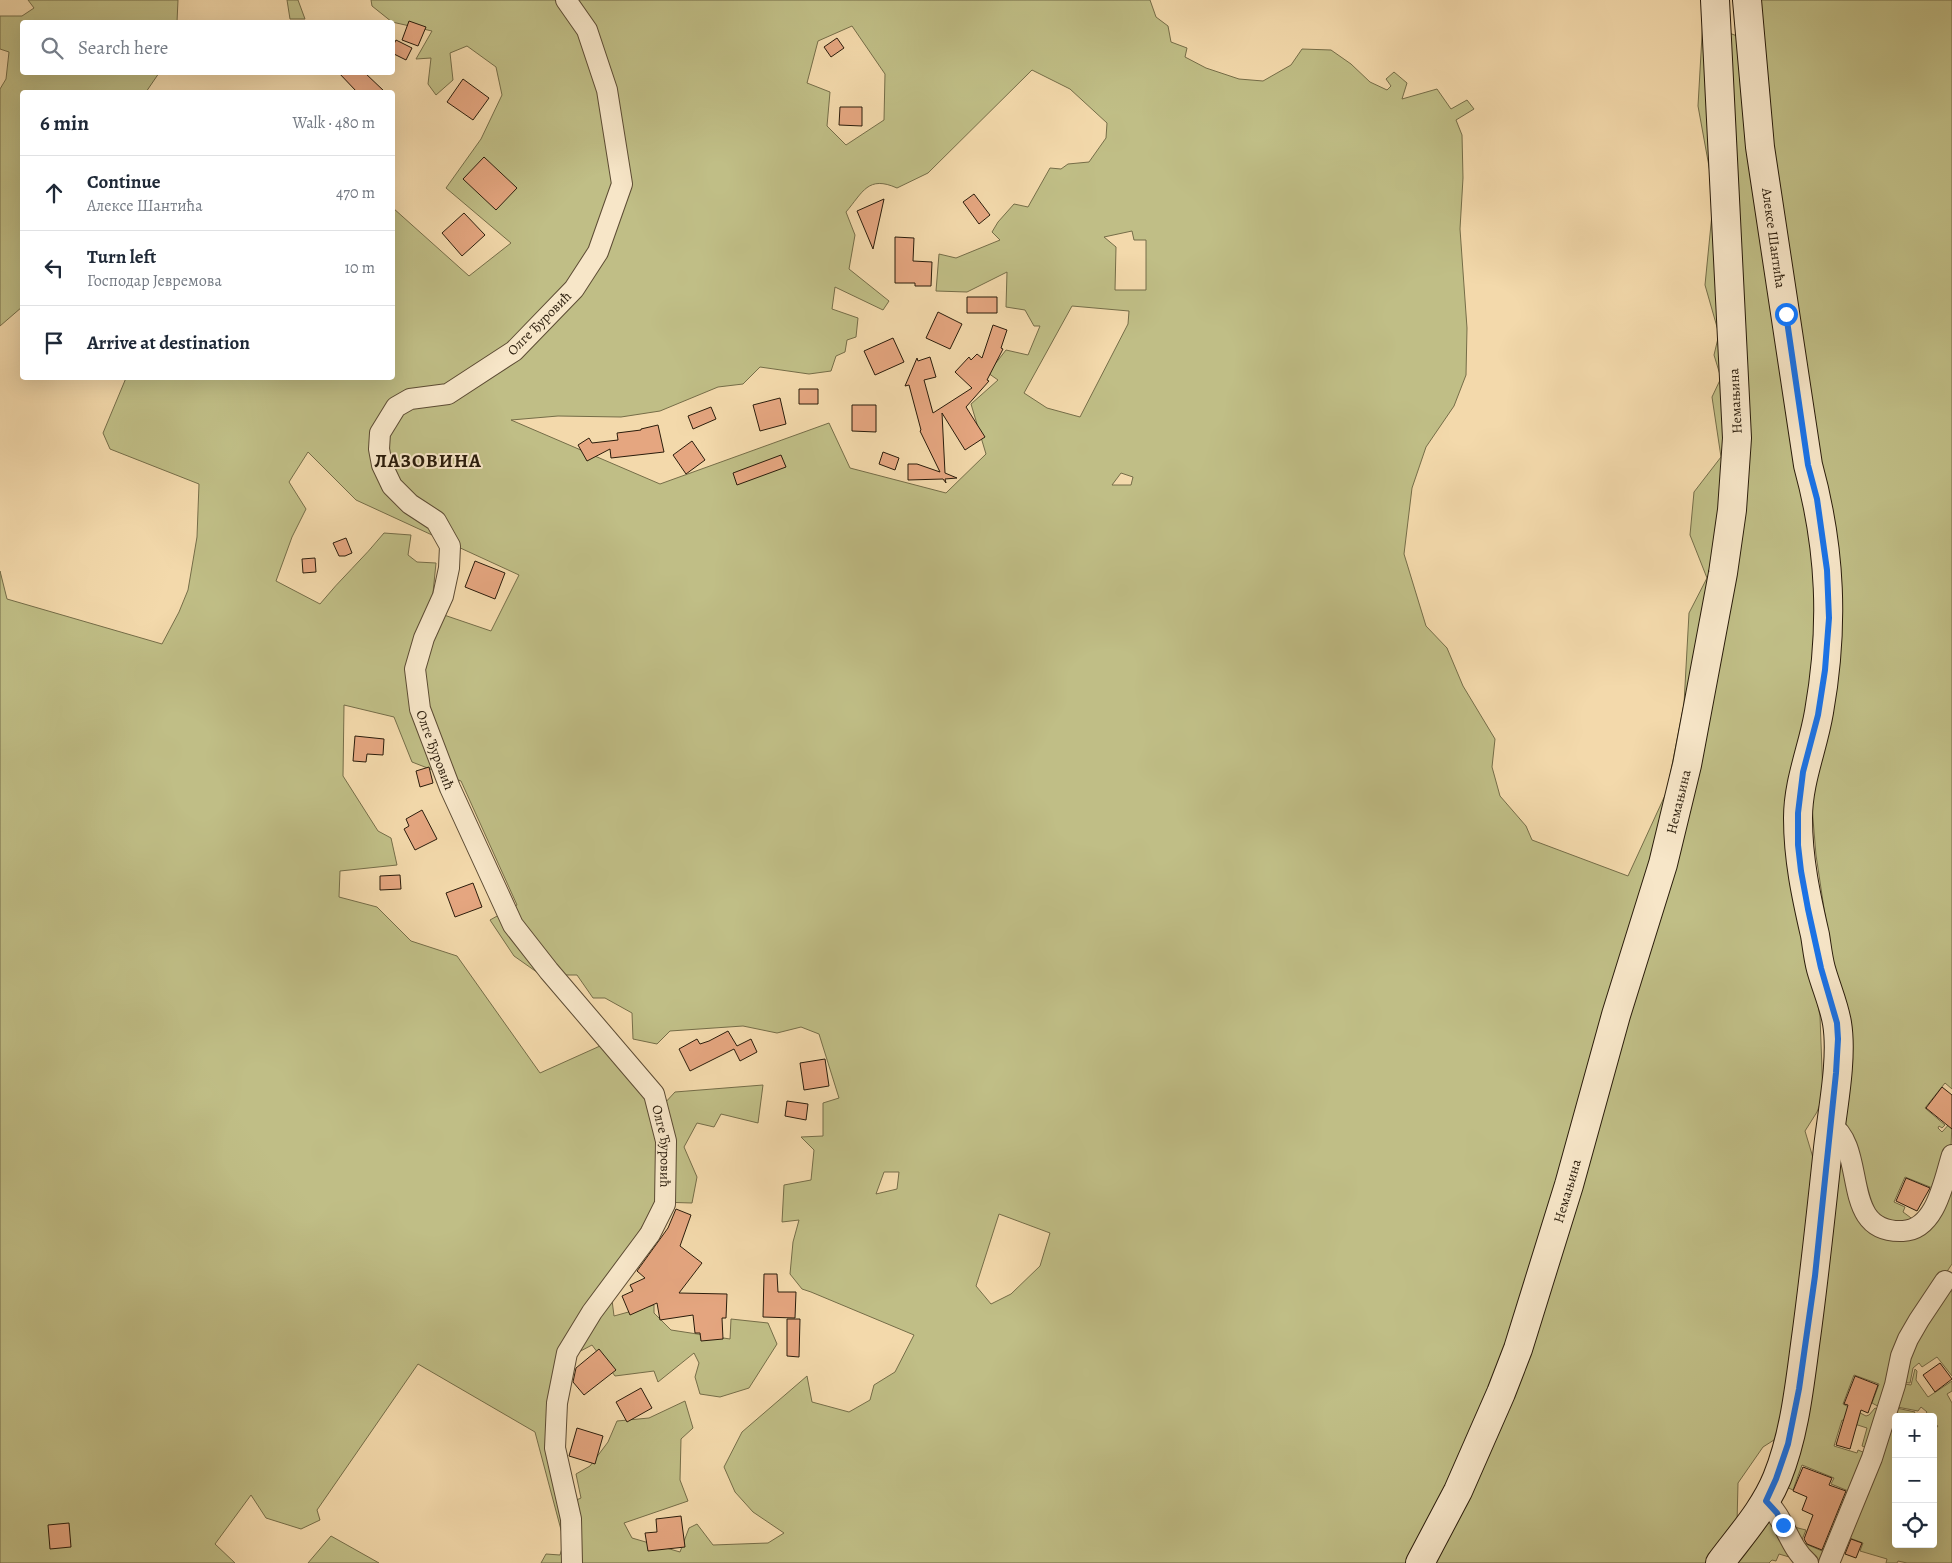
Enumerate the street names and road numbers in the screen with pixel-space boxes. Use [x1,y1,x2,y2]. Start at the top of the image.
street label: Алексе Шантића [1757,186,1790,290]
street label: Олге Ђуровић [503,287,576,360]
street label: Немањина [1724,367,1747,434]
street label: Олге Ђуровић [411,707,459,793]
street label: Немањина [1662,767,1696,836]
street label: Олге Ђуровић [647,1103,676,1188]
street label: Немањина [1549,1157,1586,1225]

